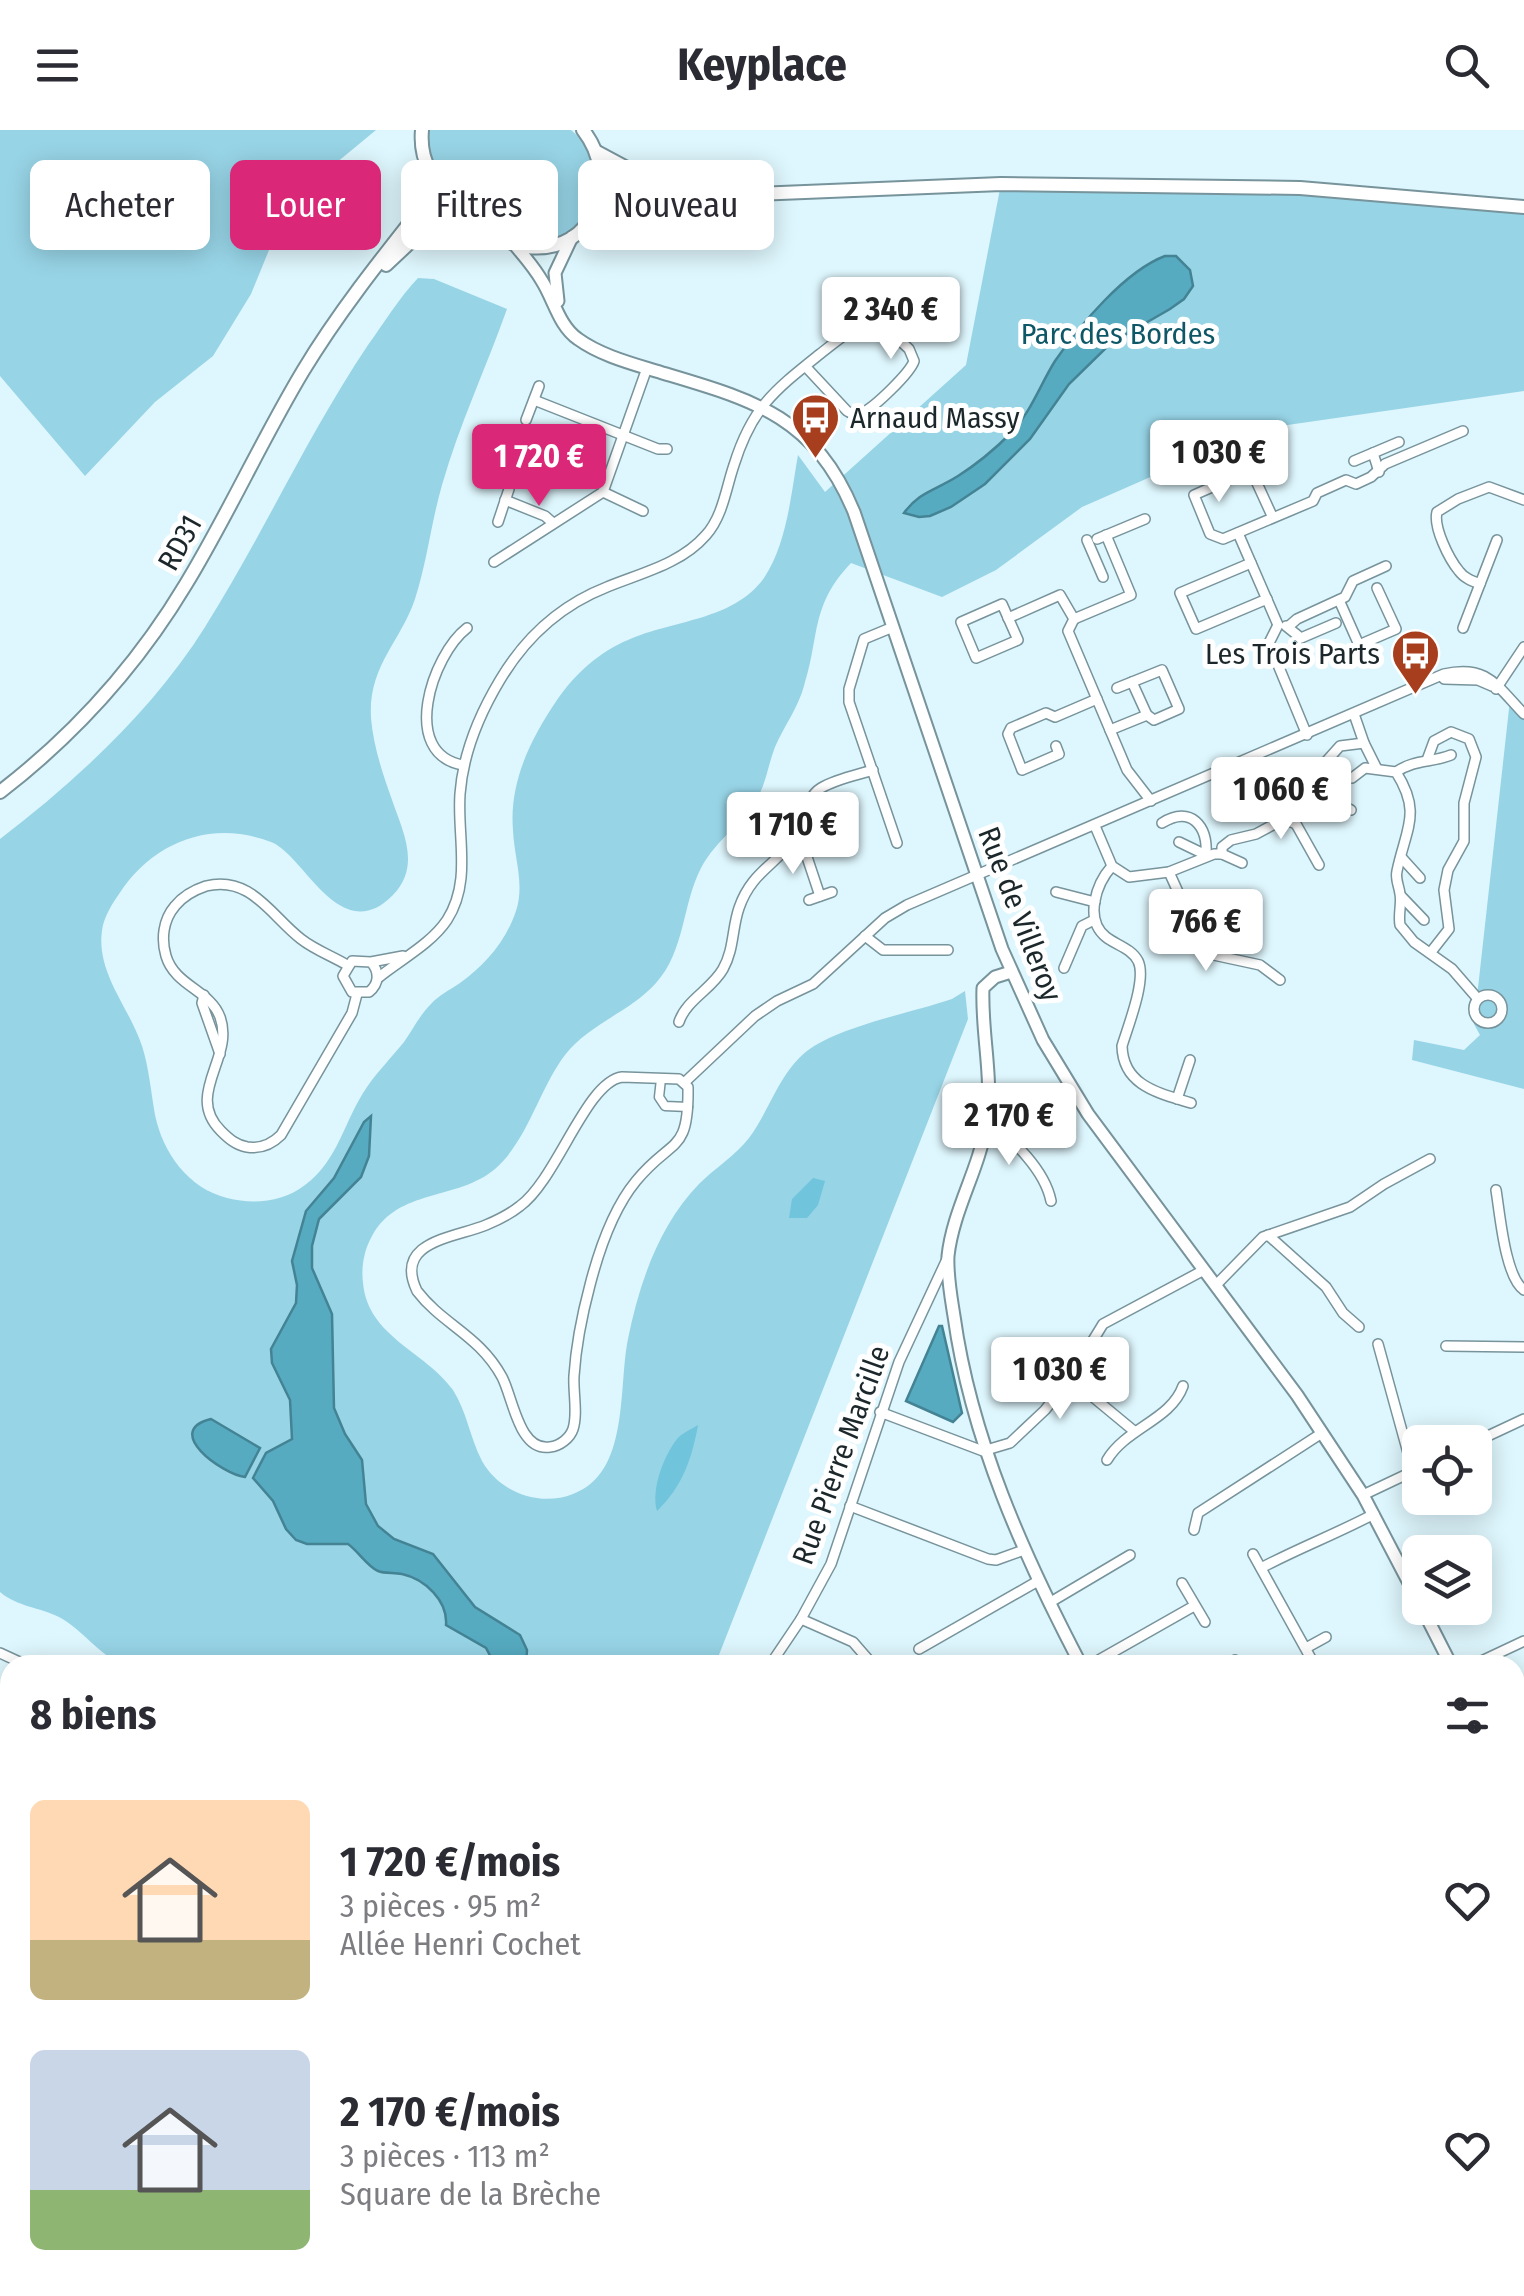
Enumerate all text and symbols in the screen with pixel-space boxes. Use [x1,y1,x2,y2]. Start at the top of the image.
icon: menu [30,38,85,93]
text: Keyplace [677,38,847,92]
icon: search [1439,38,1494,93]
chip: Acheter [30,160,210,250]
chip: Louer [230,160,381,250]
chip: Filtres [401,160,558,250]
chip: Nouveau [578,160,774,250]
pin: 2 340 € [799,277,983,362]
text: 2 340 € [844,290,938,328]
park label: Parc des Bordes [1021,316,1215,352]
bus stop icon: Arnaud Massy [789,392,841,460]
place label: Arnaud Massy [850,400,1020,436]
pin: 1 030 € [1127,420,1311,505]
pin: 1 720 € [447,424,631,509]
text: 1 030 € [1172,433,1266,471]
text: 1 720 € [494,437,584,475]
street label: RD31 [150,509,210,577]
bus stop icon: Les Trois Parts [1389,628,1441,696]
place label: Les Trois Parts [1205,636,1380,672]
pin: 1 060 € [1189,757,1373,842]
text: 1 060 € [1233,770,1329,808]
pin: 1 710 € [701,792,885,877]
text: 1 710 € [749,805,837,843]
street label: Rue de Villeroy [970,822,1070,1007]
pin: 766 € [1136,889,1276,974]
text: 766 € [1171,902,1241,940]
pin: 2 170 € [917,1083,1101,1168]
text: 2 170 € [964,1096,1054,1134]
pin: 1 030 € [968,1337,1152,1422]
street label: Rue Pierre Marcille [785,1341,897,1569]
text: 1 030 € [1013,1350,1107,1388]
map controls [1402,1425,1492,1625]
button: locate [1402,1425,1492,1515]
button: layers [1402,1535,1492,1625]
icon: filters [1440,1688,1495,1743]
text: 8 biens [30,1690,156,1740]
text: 1 720 €/mois [340,1837,560,1887]
icon: home [110,1840,230,1960]
icon: heart [1440,1873,1495,1928]
text: 3 pièces · 95 m² [340,1887,541,1925]
text: Allée Henri Cochet [340,1925,581,1963]
text: 2 170 €/mois [340,2087,560,2137]
icon: home [110,2090,230,2210]
icon: heart [1440,2123,1495,2178]
text: 3 pièces · 113 m² [340,2137,550,2175]
text: Square de la Brèche [340,2175,601,2213]

